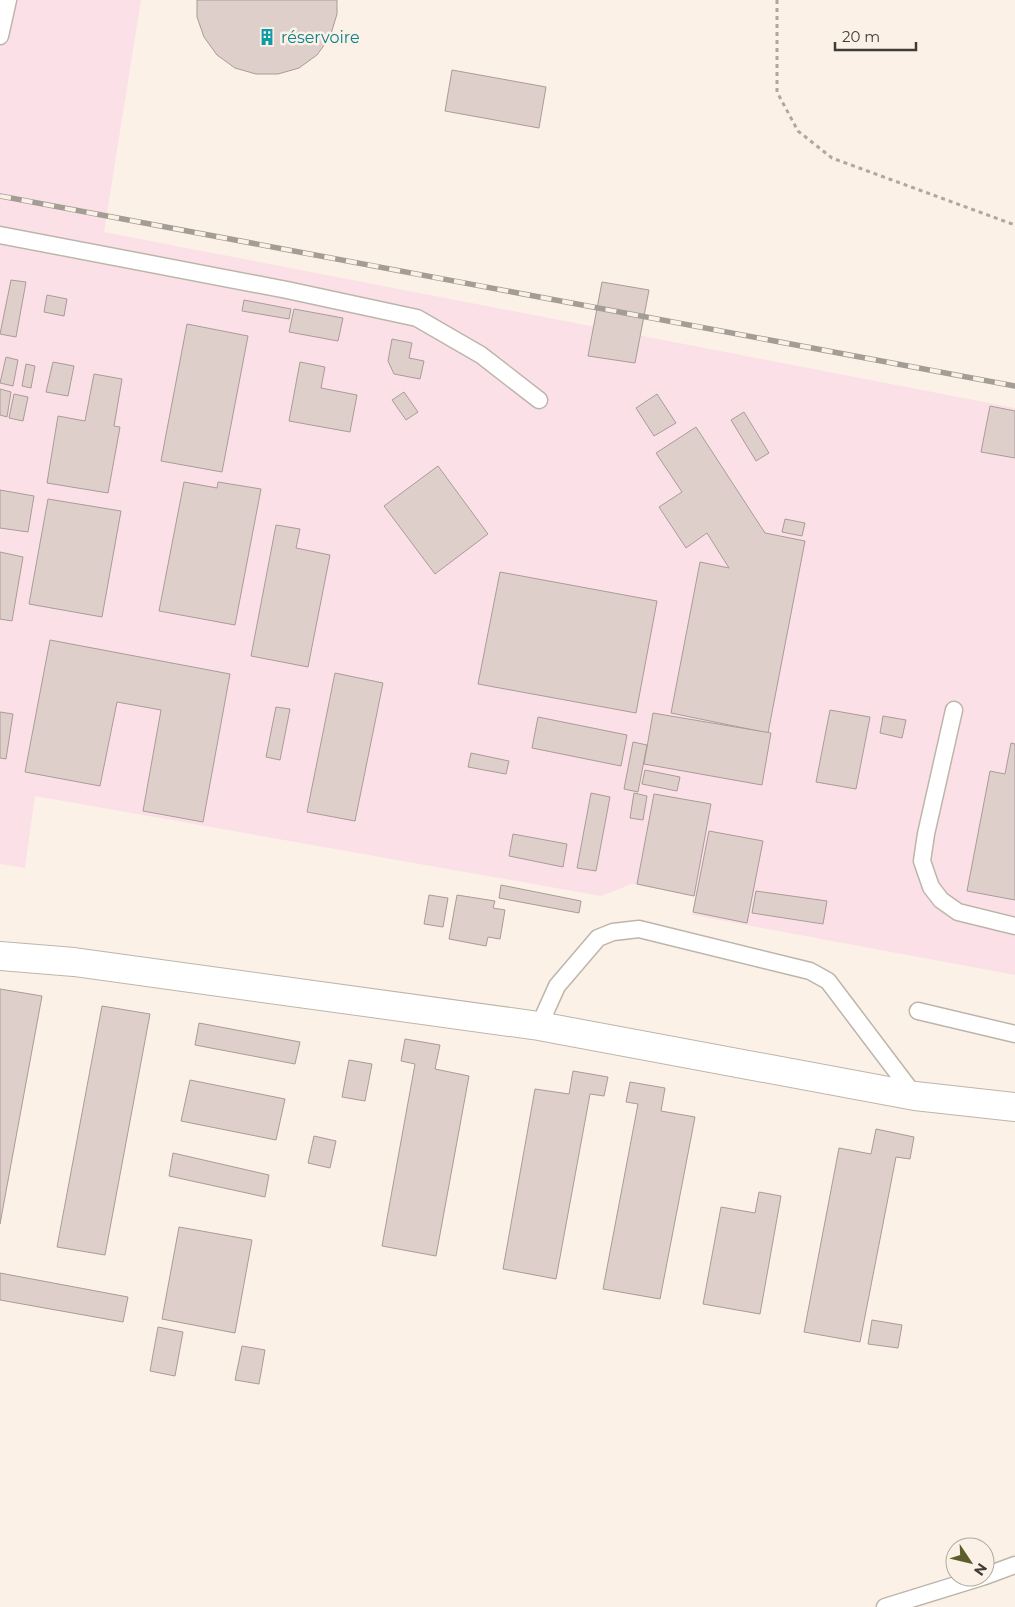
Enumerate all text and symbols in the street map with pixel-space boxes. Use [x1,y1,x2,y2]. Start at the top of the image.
scale bar [835,20,916,52]
building icon: réservoire [257,27,277,47]
text: 20 m [842,27,880,46]
place label: réservoire [281,28,360,47]
north arrow [945,1537,995,1587]
text: N [970,1560,991,1579]

